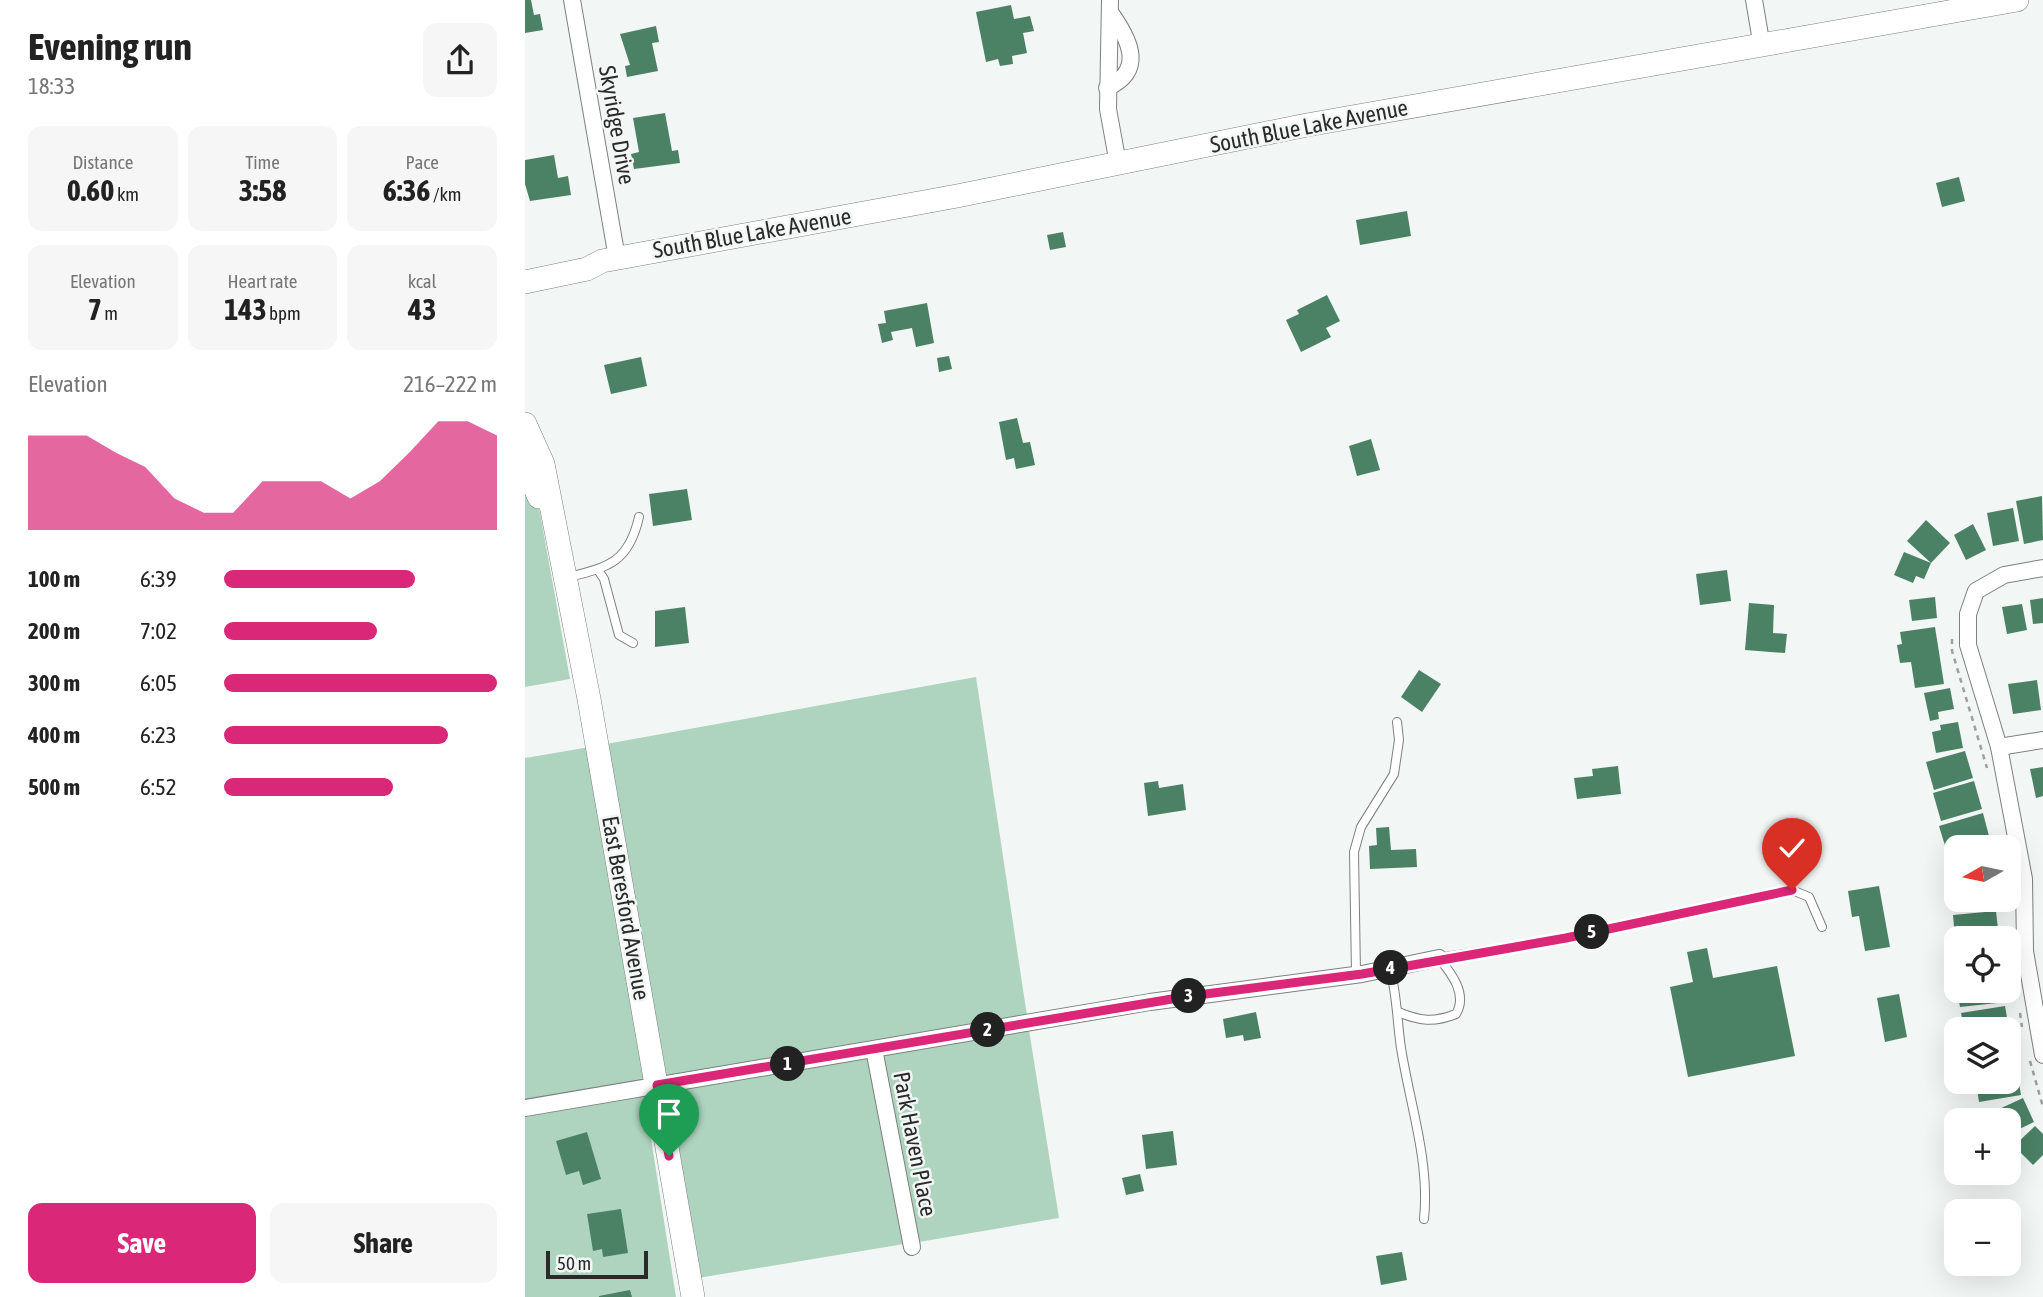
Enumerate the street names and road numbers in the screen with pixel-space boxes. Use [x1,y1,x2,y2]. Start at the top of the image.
street label: Skyridge Drive [594,64,640,186]
street label: South Blue Lake Avenue [1208,94,1410,158]
street label: South Blue Lake Avenue [651,203,853,263]
street label: East Beresford Avenue [597,814,655,1002]
street label: Park Haven Place [888,1070,942,1218]

